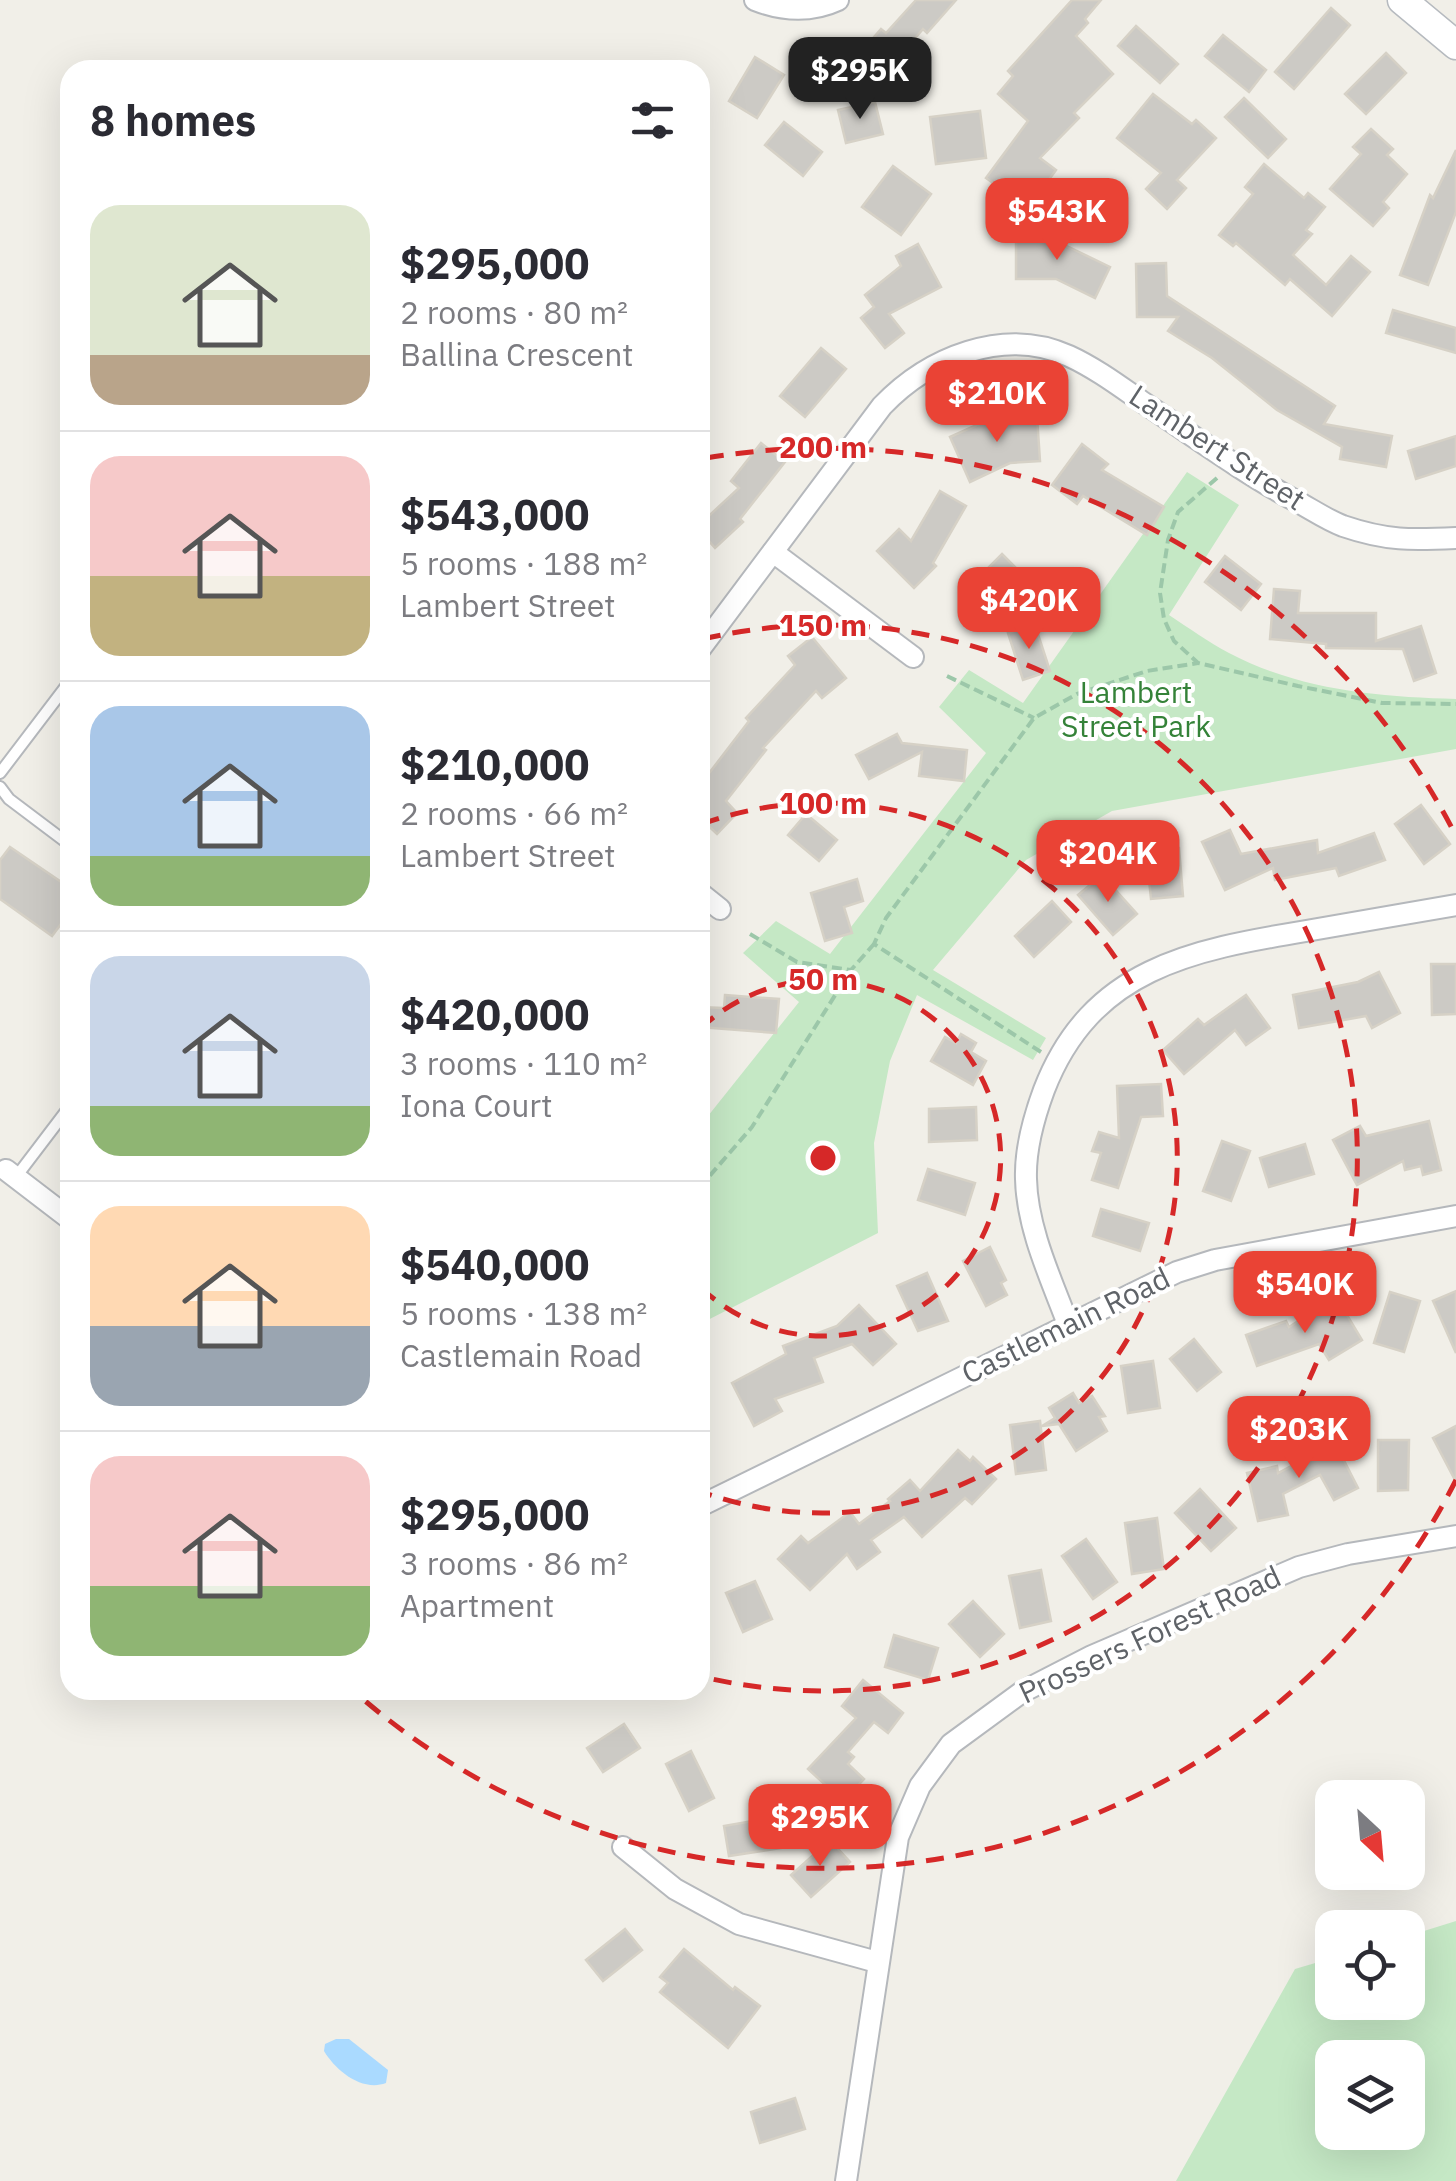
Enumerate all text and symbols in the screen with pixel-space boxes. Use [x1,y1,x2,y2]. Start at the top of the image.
pin: $295K [790,37,930,122]
text: $295K [810,48,910,90]
text: 8 homes [90,93,256,148]
icon: filters [625,93,680,148]
pin: $543K [987,178,1127,263]
text: $543K [1007,189,1107,231]
text: $295,000 [400,236,589,291]
icon: home [170,245,290,365]
text: 2 rooms · 80 m² [400,291,628,333]
text: Ballina Crescent [400,333,634,375]
pin: $210K [927,360,1067,445]
text: $210K [947,371,1047,413]
street label: Lambert Street [1122,375,1313,518]
text: 200 m [779,427,867,466]
text: $543,000 [400,487,589,542]
icon: home [170,496,290,616]
text: 5 rooms · 188 m² [400,542,647,584]
pin: $420K [959,567,1099,652]
text: $420K [979,578,1079,620]
text: Lambert Street [400,584,616,626]
text: 150 m [779,605,867,644]
park label: Lambert Street Park [1061,672,1211,745]
text: $210,000 [400,737,589,792]
icon: home [170,746,290,866]
text: 100 m [779,783,867,822]
text: 2 rooms · 66 m² [400,792,628,834]
pin: $204K [1038,820,1178,905]
text: $204K [1058,831,1158,873]
text: Lambert Street [400,834,616,876]
text: 50 m [788,959,858,998]
text: $420,000 [400,987,589,1042]
icon: home [170,996,290,1116]
text: 3 rooms · 110 m² [400,1042,647,1084]
text: Iona Court [400,1084,552,1126]
centre of rings [805,1140,841,1176]
text: $540,000 [400,1237,589,1292]
icon: home [170,1246,290,1366]
pin: $540K [1235,1251,1375,1336]
street label: Castlemain Road [955,1257,1176,1392]
text: $540K [1255,1262,1355,1304]
text: 5 rooms · 138 m² [400,1292,647,1334]
text: Castlemain Road [400,1334,642,1376]
pin: $203K [1229,1396,1369,1481]
text: $203K [1249,1407,1349,1449]
text: $295,000 [400,1487,589,1542]
icon: home [170,1496,290,1616]
text: 3 rooms · 86 m² [400,1542,628,1584]
street label: Prossers Forest Road [1012,1556,1287,1712]
text: Apartment [400,1584,554,1626]
north arrow [1315,1780,1425,1890]
map controls [1315,1780,1425,2150]
pin: $295K [750,1784,890,1869]
text: $295K [770,1795,870,1837]
button: locate [1315,1910,1425,2020]
button: layers [1315,2040,1425,2150]

